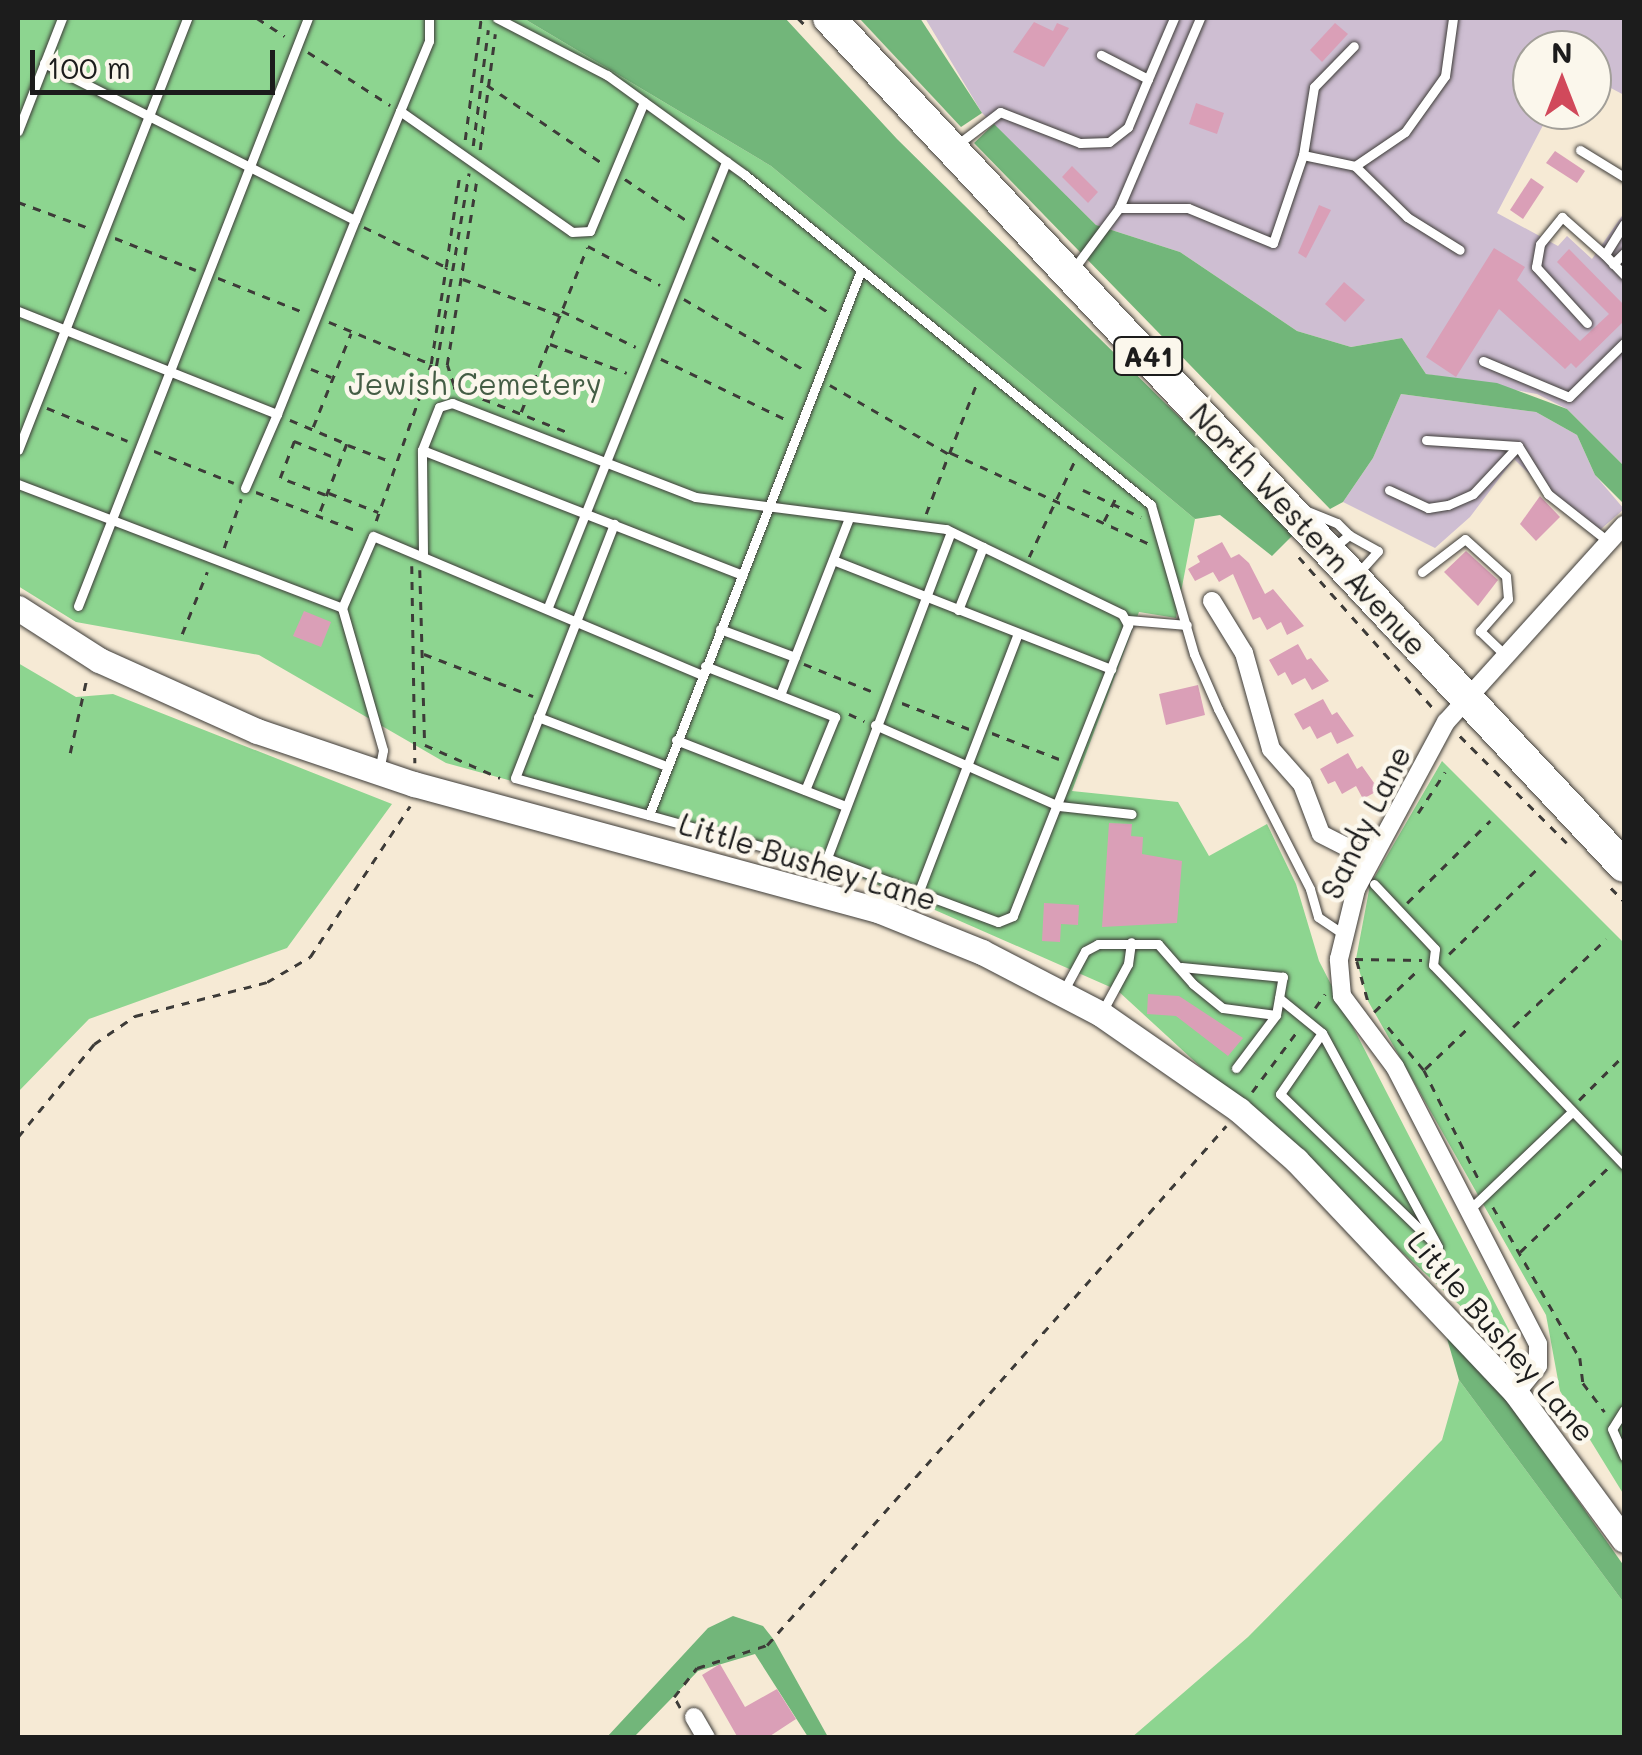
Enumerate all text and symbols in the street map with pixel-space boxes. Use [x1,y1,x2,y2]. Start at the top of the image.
scale bar [35,30,280,92]
north arrow [1512,30,1612,130]
text: N [1551,34,1573,70]
text: 100 m [47,47,131,87]
road number: A41 [1113,333,1183,379]
park label: Jewish Cemetery [348,365,602,401]
street label: North Western Avenue [1183,396,1435,662]
street label: Sandy Lane [1312,739,1418,905]
street label: Little Bushey Lane [675,805,941,917]
street label: Little Bushey Lane [1401,1223,1603,1449]

